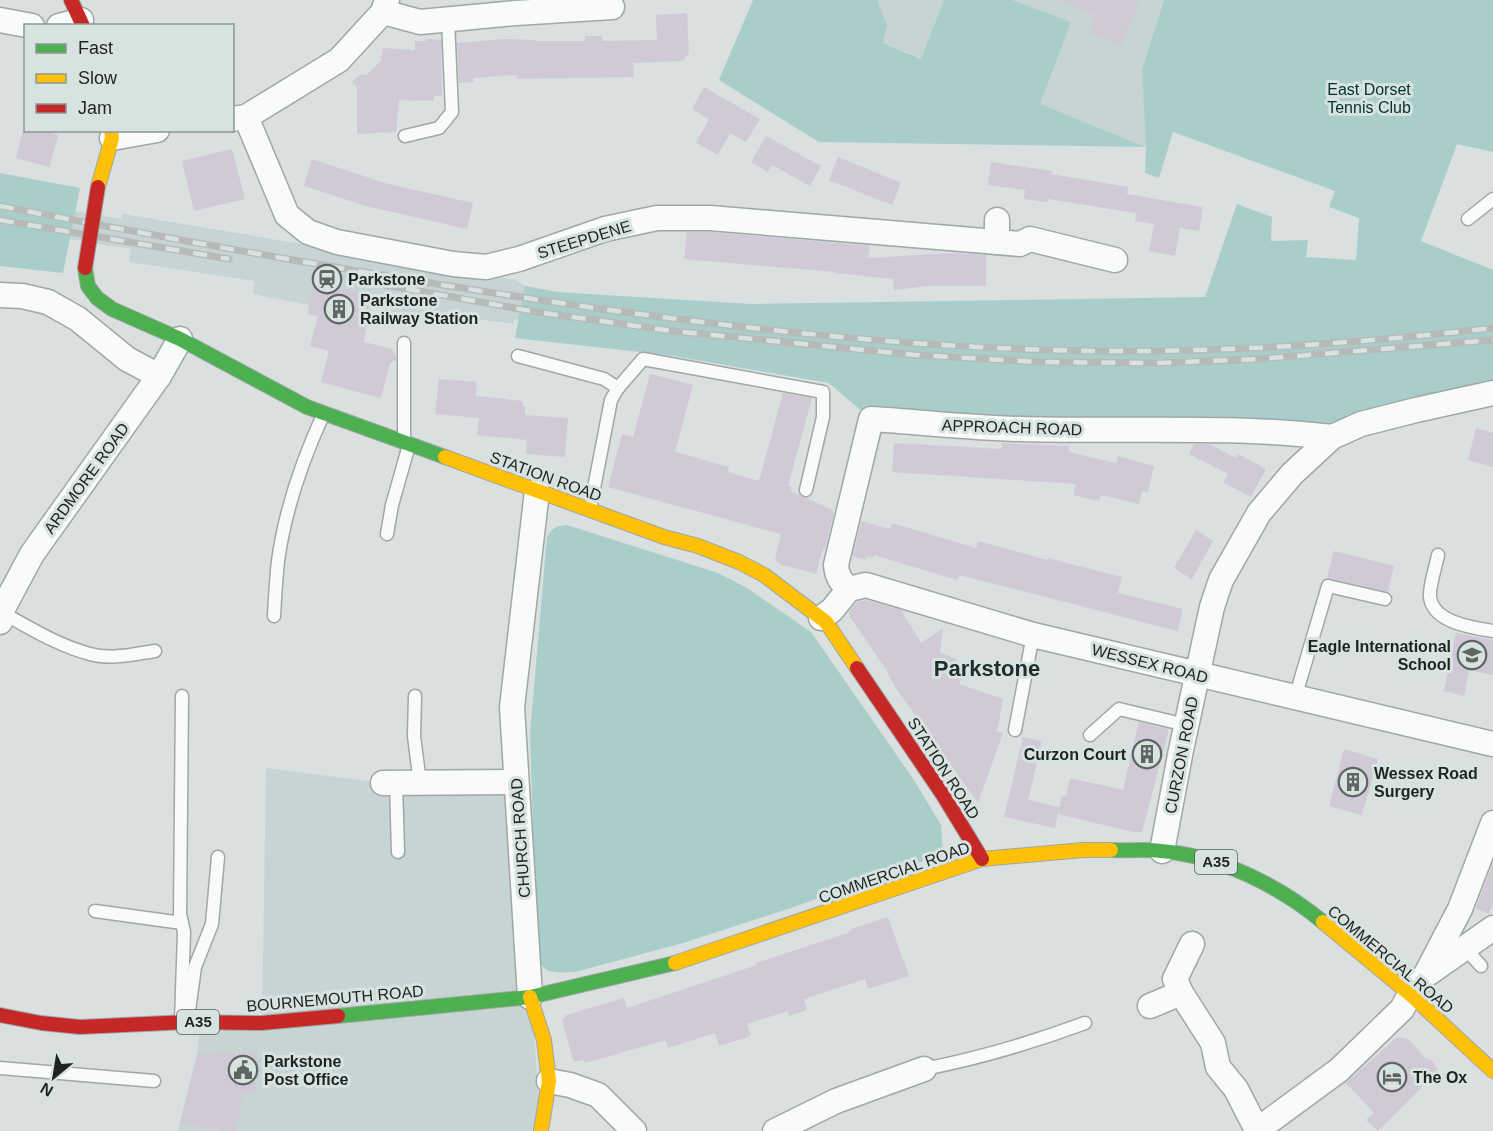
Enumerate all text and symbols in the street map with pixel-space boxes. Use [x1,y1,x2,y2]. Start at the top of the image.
legend [24,24,234,132]
text: Fast [78,38,113,58]
text: Slow [78,68,118,88]
park label: East Dorset Tennis Club [1327,81,1411,116]
text: Jam [78,98,112,118]
street label: STEEPDENE [535,217,633,262]
station icon: Parkstone [311,263,343,295]
place label: Parkstone [348,271,425,288]
place label: Parkstone Railway Station [360,292,478,327]
building icon: Parkstone Railway Station [323,293,355,325]
street label: APPROACH ROAD [941,417,1082,438]
street label: ARDMORE ROAD [41,420,132,537]
street label: STATION ROAD [488,448,604,505]
place label: Eagle International School [1308,638,1451,673]
school or university icon: Eagle International School [1456,639,1488,671]
street label: WESSEX ROAD [1090,641,1210,686]
district label: Parkstone [934,656,1040,681]
street label: CURZON ROAD [1162,695,1201,815]
street label: STATION ROAD [904,714,983,822]
building icon: Curzon Court [1131,738,1163,770]
place label: Curzon Court [1024,746,1127,763]
place label: Wessex Road Surgery [1374,765,1478,800]
building icon: Wessex Road Surgery [1337,766,1369,798]
street label: CHURCH ROAD [508,778,533,898]
street label: COMMERCIAL ROAD [816,839,972,906]
road number: A35 [1195,850,1237,874]
street label: COMMERCIAL ROAD [1324,902,1457,1017]
street label: BOURNEMOUTH ROAD [246,982,424,1015]
road number: A35 [177,1010,219,1034]
north arrow [24,1047,84,1107]
place label: Parkstone Post Office [264,1053,349,1088]
public building icon: Parkstone Post Office [227,1054,259,1086]
hotel icon: The Ox [1376,1061,1408,1093]
place label: The Ox [1413,1069,1467,1086]
text: N [37,1079,56,1100]

